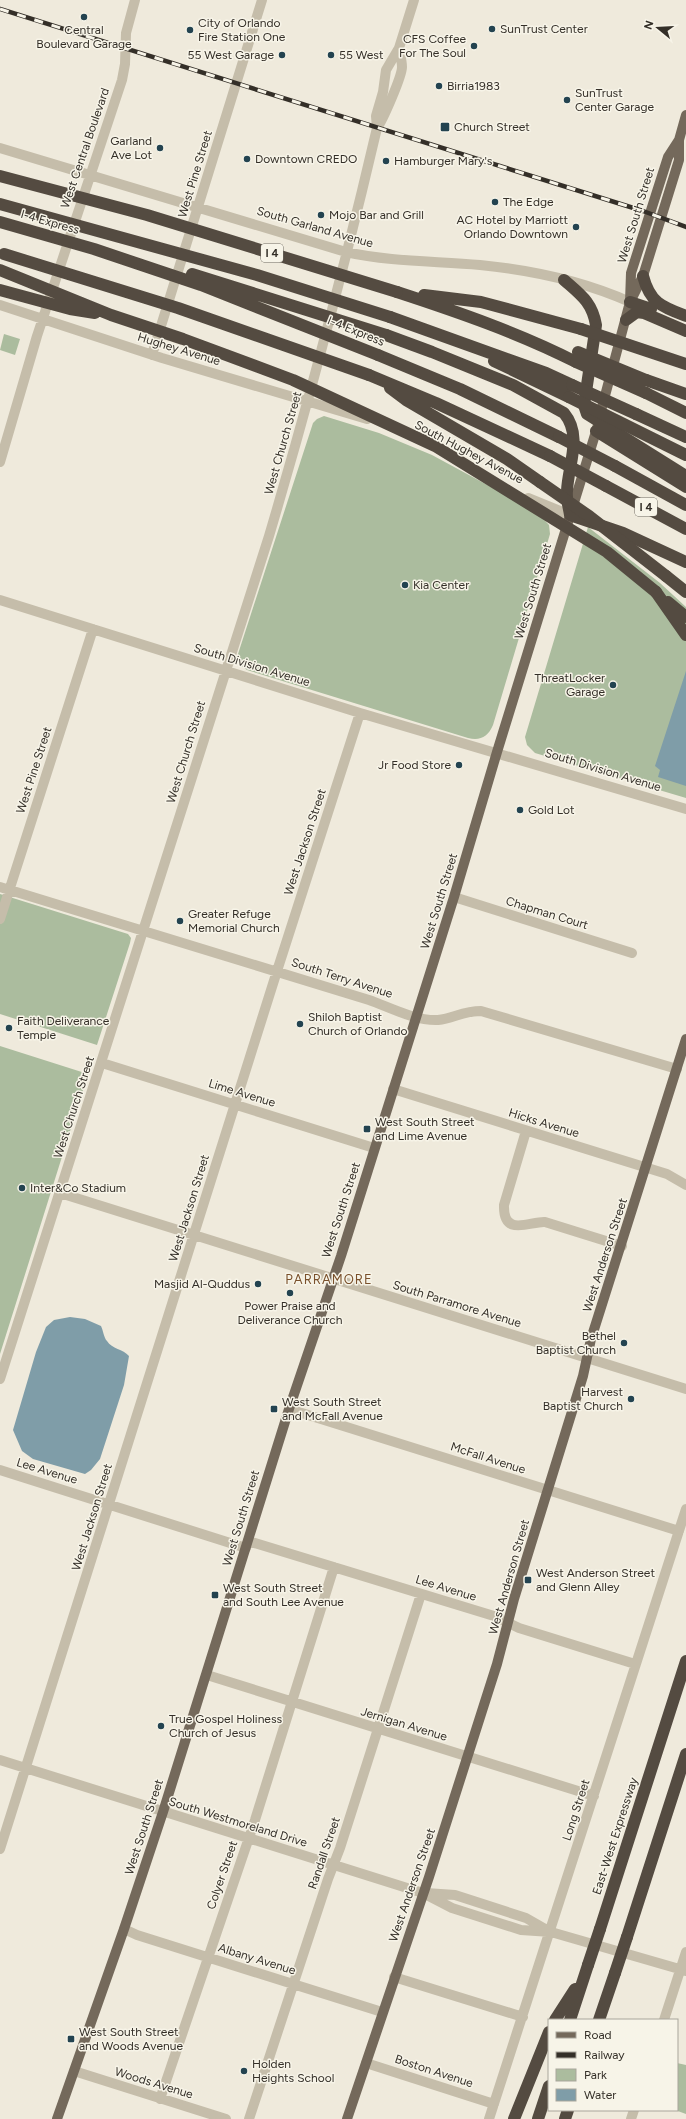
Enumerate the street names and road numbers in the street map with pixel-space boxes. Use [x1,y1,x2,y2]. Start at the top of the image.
street label: West Central Boulevard [58,86,112,210]
street label: West Pine Street [175,128,215,219]
street label: West South Street [615,165,657,265]
street label: South Garland Avenue [255,204,375,250]
street label: I-4 Express [19,207,81,237]
road number: I 4 [261,244,283,262]
street label: I-4 Express [325,313,387,349]
street label: Hughey Avenue [136,330,222,368]
street label: West Church Street [262,389,305,496]
street label: South Hughey Avenue [412,417,526,487]
road number: I 4 [635,498,657,516]
street label: West South Street [512,541,554,641]
street label: South Division Avenue [192,641,312,689]
street label: West Church Street [164,699,208,805]
street label: West Pine Street [13,724,55,815]
street label: South Division Avenue [543,746,663,794]
street label: West Jackson Street [281,787,329,897]
street label: West South Street [418,851,460,951]
street label: Chapman Court [504,894,590,932]
street label: South Terry Avenue [290,955,395,1001]
street label: West Church Street [51,1054,97,1160]
street label: Lime Avenue [207,1076,278,1110]
street label: Hicks Avenue [507,1106,581,1141]
street label: West Jackson Street [166,1152,212,1263]
street label: West South Street [319,1160,363,1259]
street label: West Anderson Street [580,1196,630,1314]
street label: South Parramore Avenue [391,1278,523,1330]
street label: McFall Avenue [449,1439,528,1477]
street label: Lee Avenue [15,1455,80,1487]
street label: West Jackson Street [69,1461,115,1572]
street label: West South Street [220,1468,262,1568]
street label: West Anderson Street [486,1517,532,1636]
street label: Lee Avenue [414,1572,479,1604]
street label: Jernigan Avenue [359,1704,449,1744]
street label: East-West Expressway [589,1775,641,1896]
street label: West South Street [122,1777,166,1876]
street label: Long Street [560,1777,593,1842]
street label: South Westmoreland Drive [167,1794,309,1850]
street label: Randall Street [305,1815,343,1891]
street label: West Anderson Street [386,1826,438,1944]
street label: Colyer Street [204,1838,240,1911]
street label: Albany Avenue [217,1941,298,1978]
street label: Boston Avenue [393,2052,475,2090]
street label: Woods Avenue [113,2064,195,2102]

